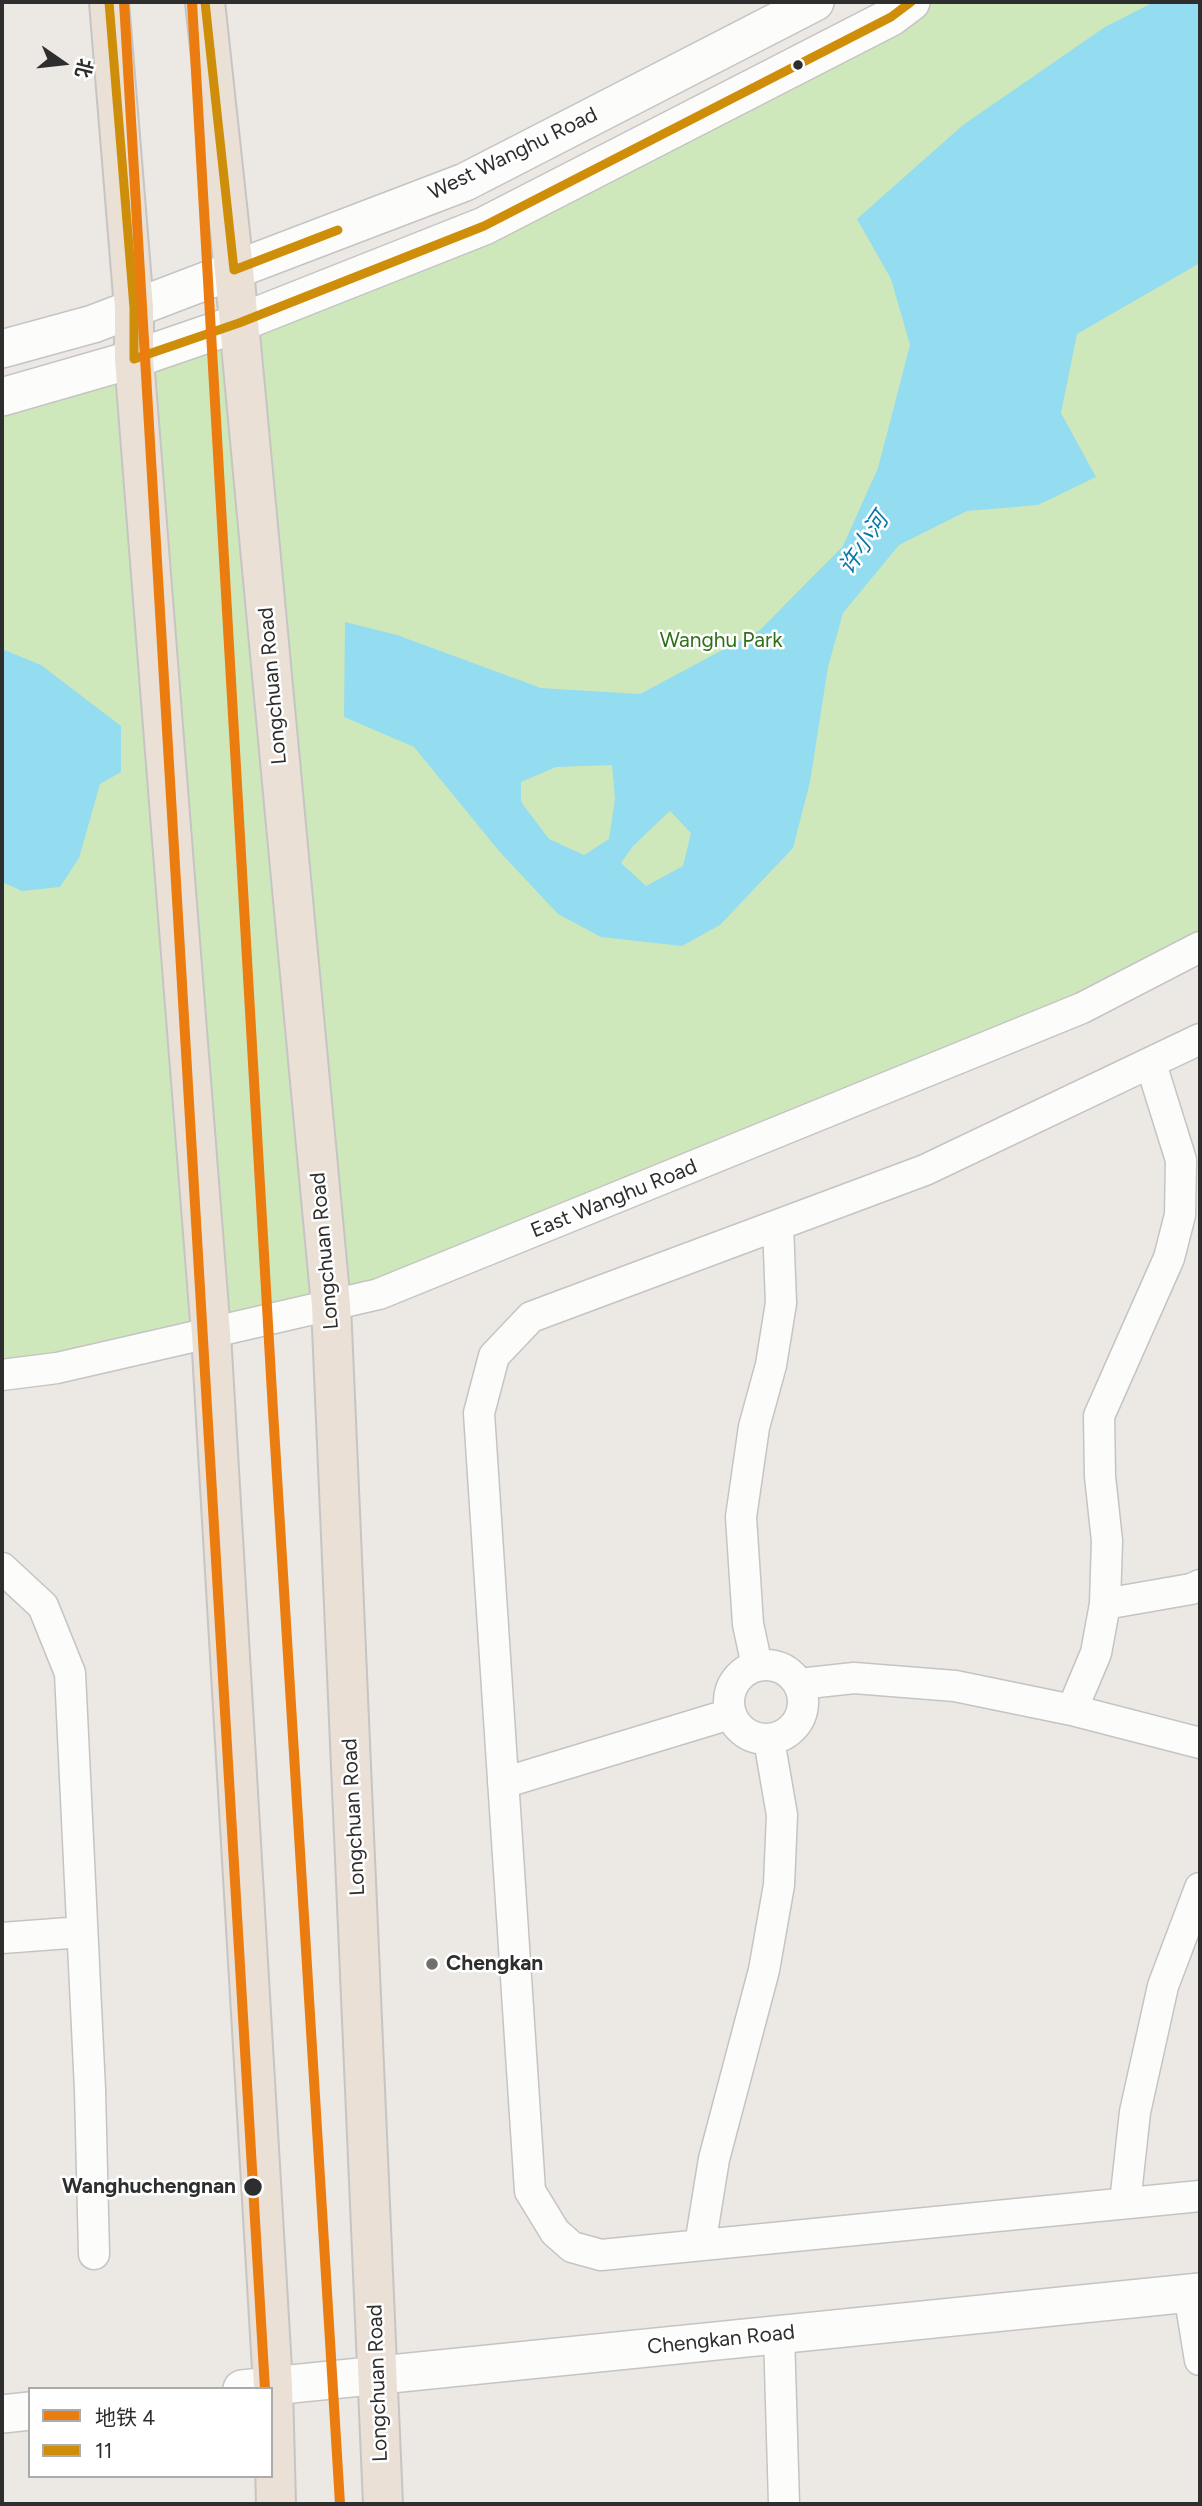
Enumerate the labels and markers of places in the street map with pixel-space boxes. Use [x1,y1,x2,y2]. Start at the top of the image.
unlabelled marker [791,58,805,72]
place label: Chengkan [446,1951,543,1977]
marker: Chengkan [424,1956,440,1972]
place label: Wanghuchengnan [62,2174,236,2200]
marker: Wanghuchengnan [242,2176,264,2198]

